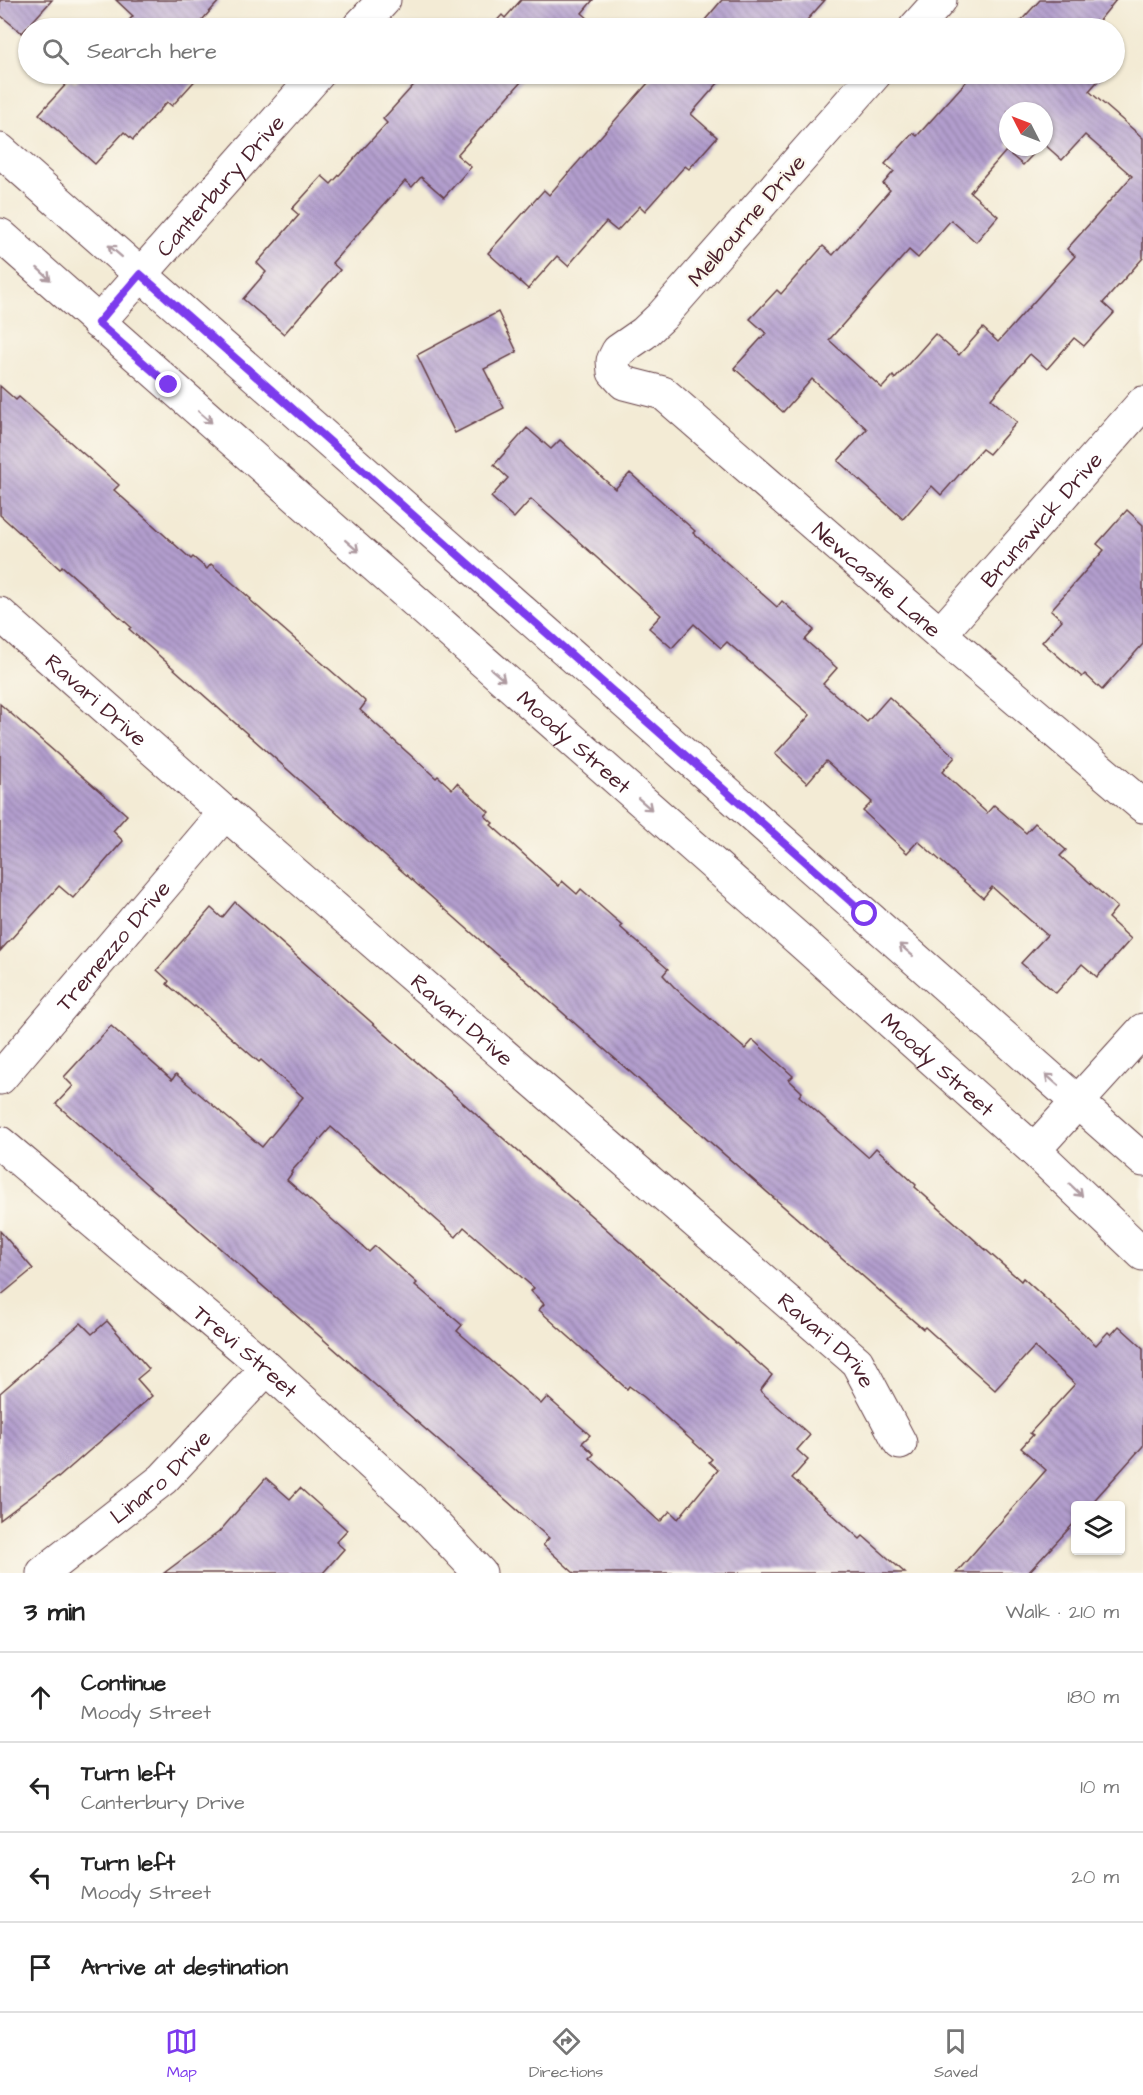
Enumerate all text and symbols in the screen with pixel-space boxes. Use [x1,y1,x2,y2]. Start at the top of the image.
search box [18,18,1125,84]
icon: search [39,35,72,68]
text: Search here [87,36,217,67]
north arrow [999,102,1053,156]
street label: Canterbury Drive [150,108,292,264]
street label: Melbourne Drive [681,148,813,294]
one-way arrow [108,244,123,258]
one-way arrow [36,267,51,281]
route end [155,371,181,397]
one-way arrow [197,410,212,424]
street label: Brunswick Drive [974,445,1110,595]
street label: Newcastle Lane [805,516,948,645]
one-way arrow [344,539,359,553]
street label: Ravari Drive [38,647,153,754]
one-way arrow [490,668,505,682]
street label: Moody Street [510,684,637,802]
one-way arrow [636,796,652,810]
street label: Tremezzo Drive [49,874,178,1018]
route start [851,900,877,926]
one-way arrow [898,944,914,957]
street label: Ravari Drive [403,967,520,1074]
street label: Moody Street [873,1006,1001,1125]
one-way arrow [1045,1073,1060,1087]
one-way arrow [1069,1183,1084,1198]
street label: Ravari Drive [770,1286,882,1394]
street label: Trevi Street [186,1298,304,1406]
street label: Linaro Drive [104,1423,219,1532]
map controls [1071,1501,1125,1555]
button: layers [1071,1501,1125,1555]
text: 3 min [24,1594,85,1630]
text: Walk · 210 m [1006,1598,1119,1626]
text: Continue [81,1668,166,1699]
icon: ahead [24,1681,57,1714]
text: 180 m [1067,1683,1119,1711]
text: Moody Street [81,1699,211,1727]
text: Turn left [81,1758,175,1789]
icon: left [24,1771,57,1804]
text: 10 m [1080,1773,1119,1801]
text: Canterbury Drive [81,1789,245,1817]
text: Turn left [81,1848,175,1879]
icon: left [24,1861,57,1894]
text: 20 m [1071,1863,1119,1891]
text: Moody Street [81,1879,211,1907]
icon: arrive [24,1951,57,1984]
text: Arrive at destination [81,1952,288,1983]
tab: Map [165,2025,198,2083]
tab: Directions [529,2025,603,2083]
tab: Saved [934,2025,978,2083]

